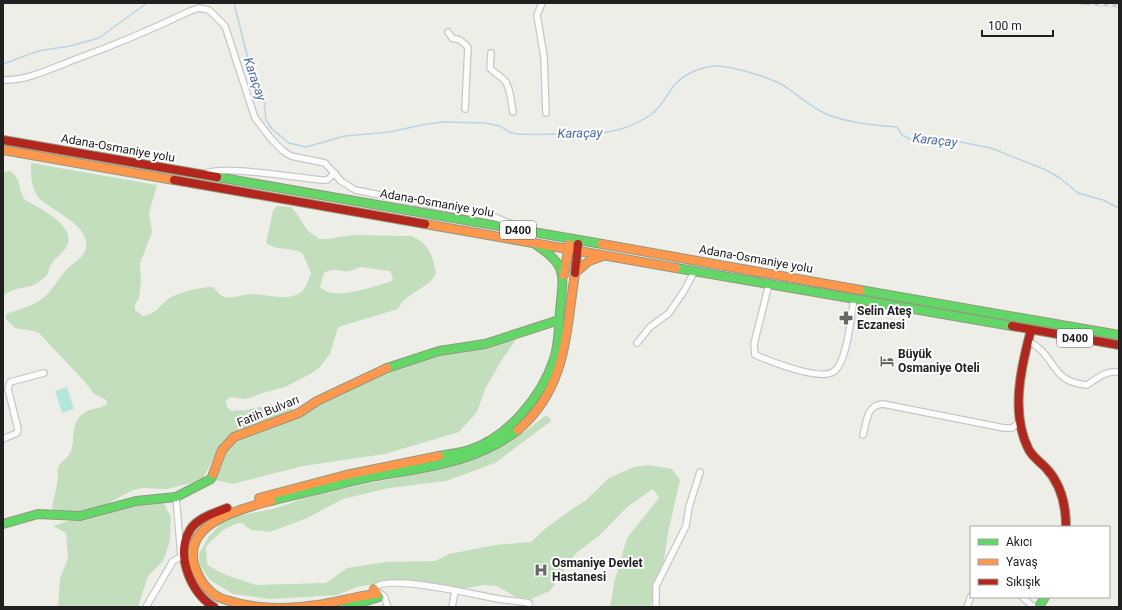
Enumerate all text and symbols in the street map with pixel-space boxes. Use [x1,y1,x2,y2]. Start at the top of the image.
scale bar [982,12,1053,38]
text: 100 m [988,19,1022,33]
water label: Karaçay [241,55,270,104]
water label: Karaçay [557,125,604,141]
water label: Karaçay [912,130,959,150]
street label: Adana-Osmaniye yolu [60,131,176,165]
street label: Adana-Osmaniye yolu [379,186,495,220]
road number: D400 [500,221,536,239]
street label: Adana-Osmaniye yolu [698,242,814,276]
place label: Selin Ateş Eczanesi [857,304,912,332]
pharmacy icon: Selin Ateş Eczanesi [838,310,854,326]
road number: D400 [1057,329,1093,347]
place label: Büyük Osmaniye Oteli [898,347,980,375]
hotel icon: Büyük Osmaniye Oteli [879,353,895,369]
street label: Fatih Bulvarı [235,392,301,430]
legend [970,526,1110,598]
text: Akıcı [1006,535,1032,549]
text: Yavaş [1006,555,1038,569]
place label: Osmaniye Devlet Hastanesi [552,556,643,584]
hospital icon: Osmaniye Devlet Hastanesi [533,562,549,578]
text: Sıkışık [1006,575,1041,589]

